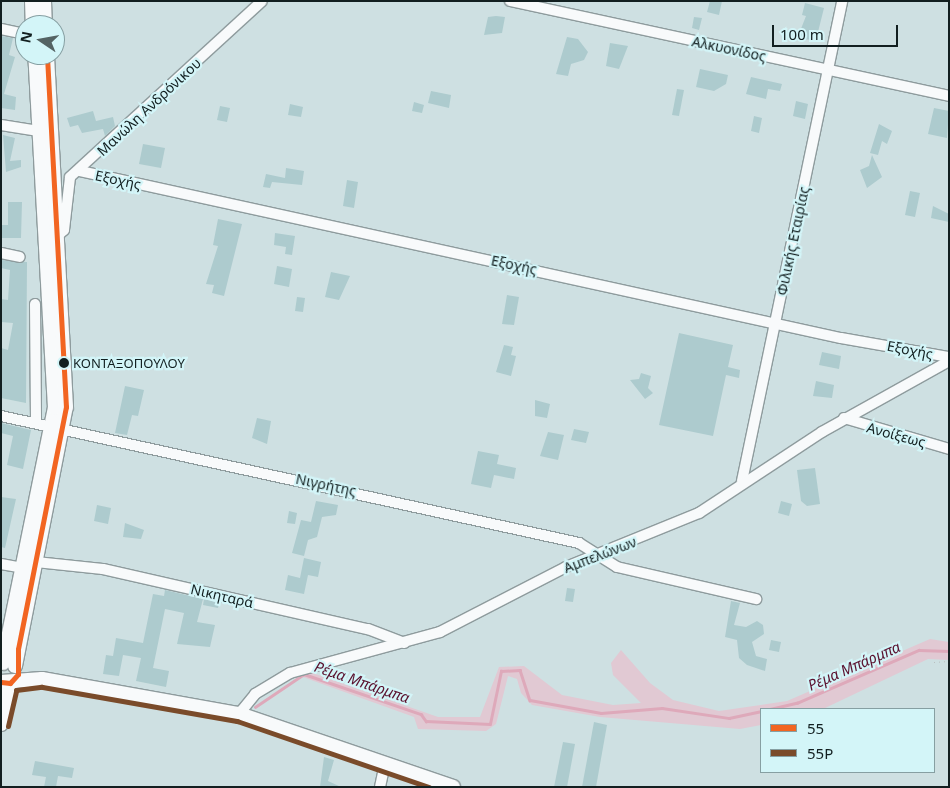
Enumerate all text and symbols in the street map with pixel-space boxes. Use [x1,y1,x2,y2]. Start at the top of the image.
north arrow [15,15,65,65]
scale bar [775,15,901,47]
text: 100 m [780,24,824,44]
text: N [15,29,36,45]
street label: Αλκυονίδος [690,33,768,65]
street label: Μανώλη Ανδρόνικου [94,55,204,159]
street label: Εξοχής [94,167,142,193]
street label: Φιλικής Εταιρίας [773,185,813,297]
street label: Εξοχής [490,252,538,278]
street label: Εξοχής [886,337,934,363]
place label: ΚΟΝΤΑΞΟΠΟΥΛΟΥ [73,355,185,371]
marker: ΚΟΝΤΑΞΟΠΟΥΛΟΥ [59,358,69,368]
street label: Ανοίξεως [865,419,927,451]
street label: Νιγρήτης [294,470,358,500]
street label: Αμπελώνων [561,533,639,577]
street label: Νικηταρά [189,581,255,611]
water label: Ρέμα Μπάρμπα [805,638,903,694]
water label: Ρέμα Μπάρμπα [312,657,412,707]
legend [760,708,935,773]
text: 55 [807,718,824,738]
text: 55Ρ [807,743,833,763]

